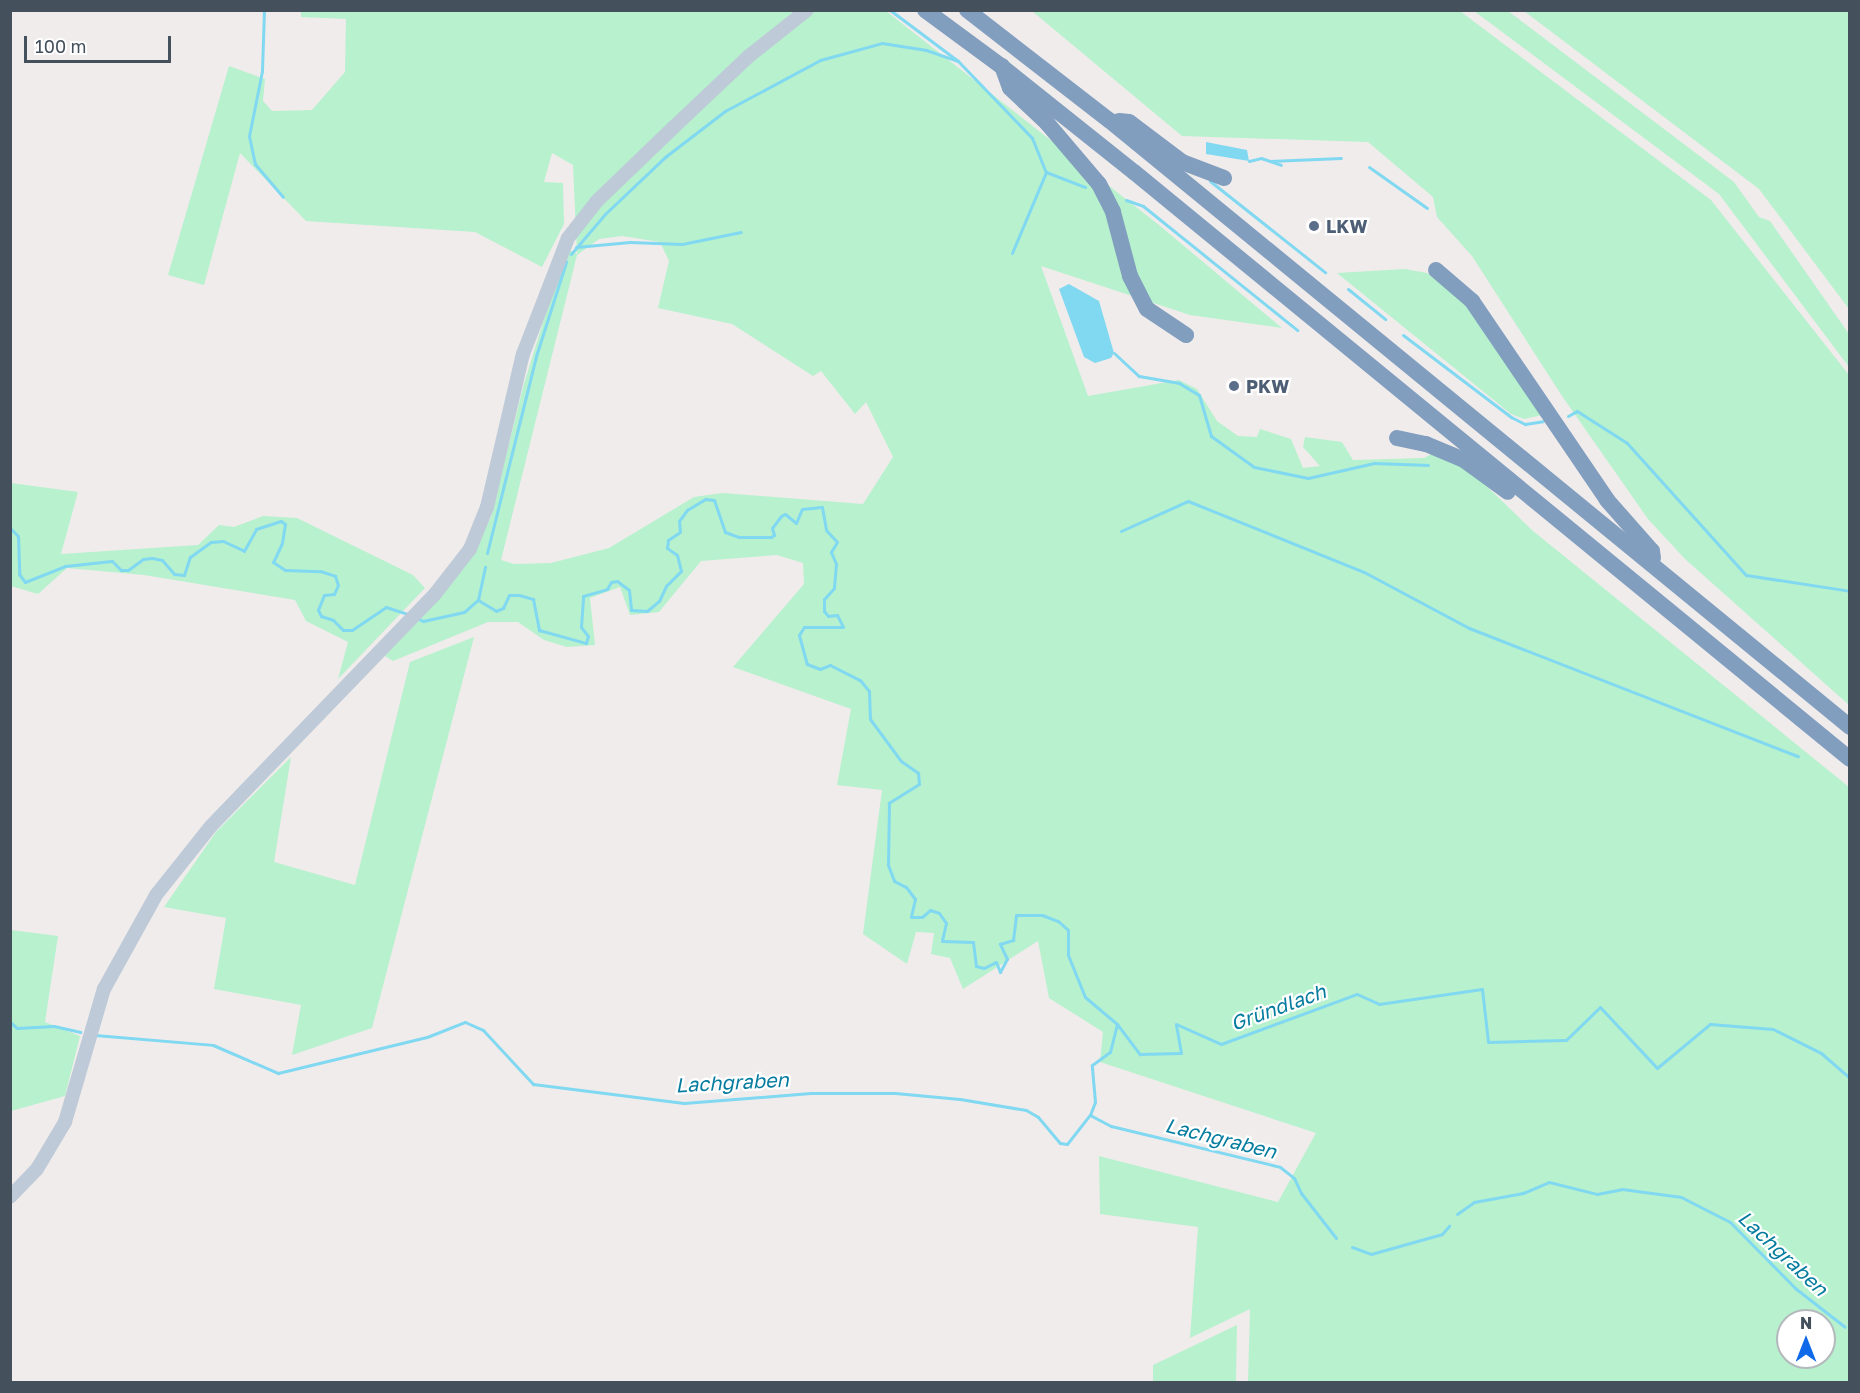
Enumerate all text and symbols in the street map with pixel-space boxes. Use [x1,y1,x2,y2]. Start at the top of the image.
scale bar [27,24,174,62]
text: 100 m [35,35,86,57]
place label: LKW [1326,215,1367,237]
marker: LKW [1307,219,1321,233]
place label: PKW [1246,375,1289,397]
marker: PKW [1227,379,1241,393]
water label: Gründlach [1227,979,1329,1035]
water label: Lachgraben [675,1067,789,1097]
water label: Lachgraben [1163,1113,1279,1163]
water label: Lachgraben [1733,1206,1833,1300]
north arrow [1776,1309,1836,1369]
text: N [1800,1313,1812,1333]

